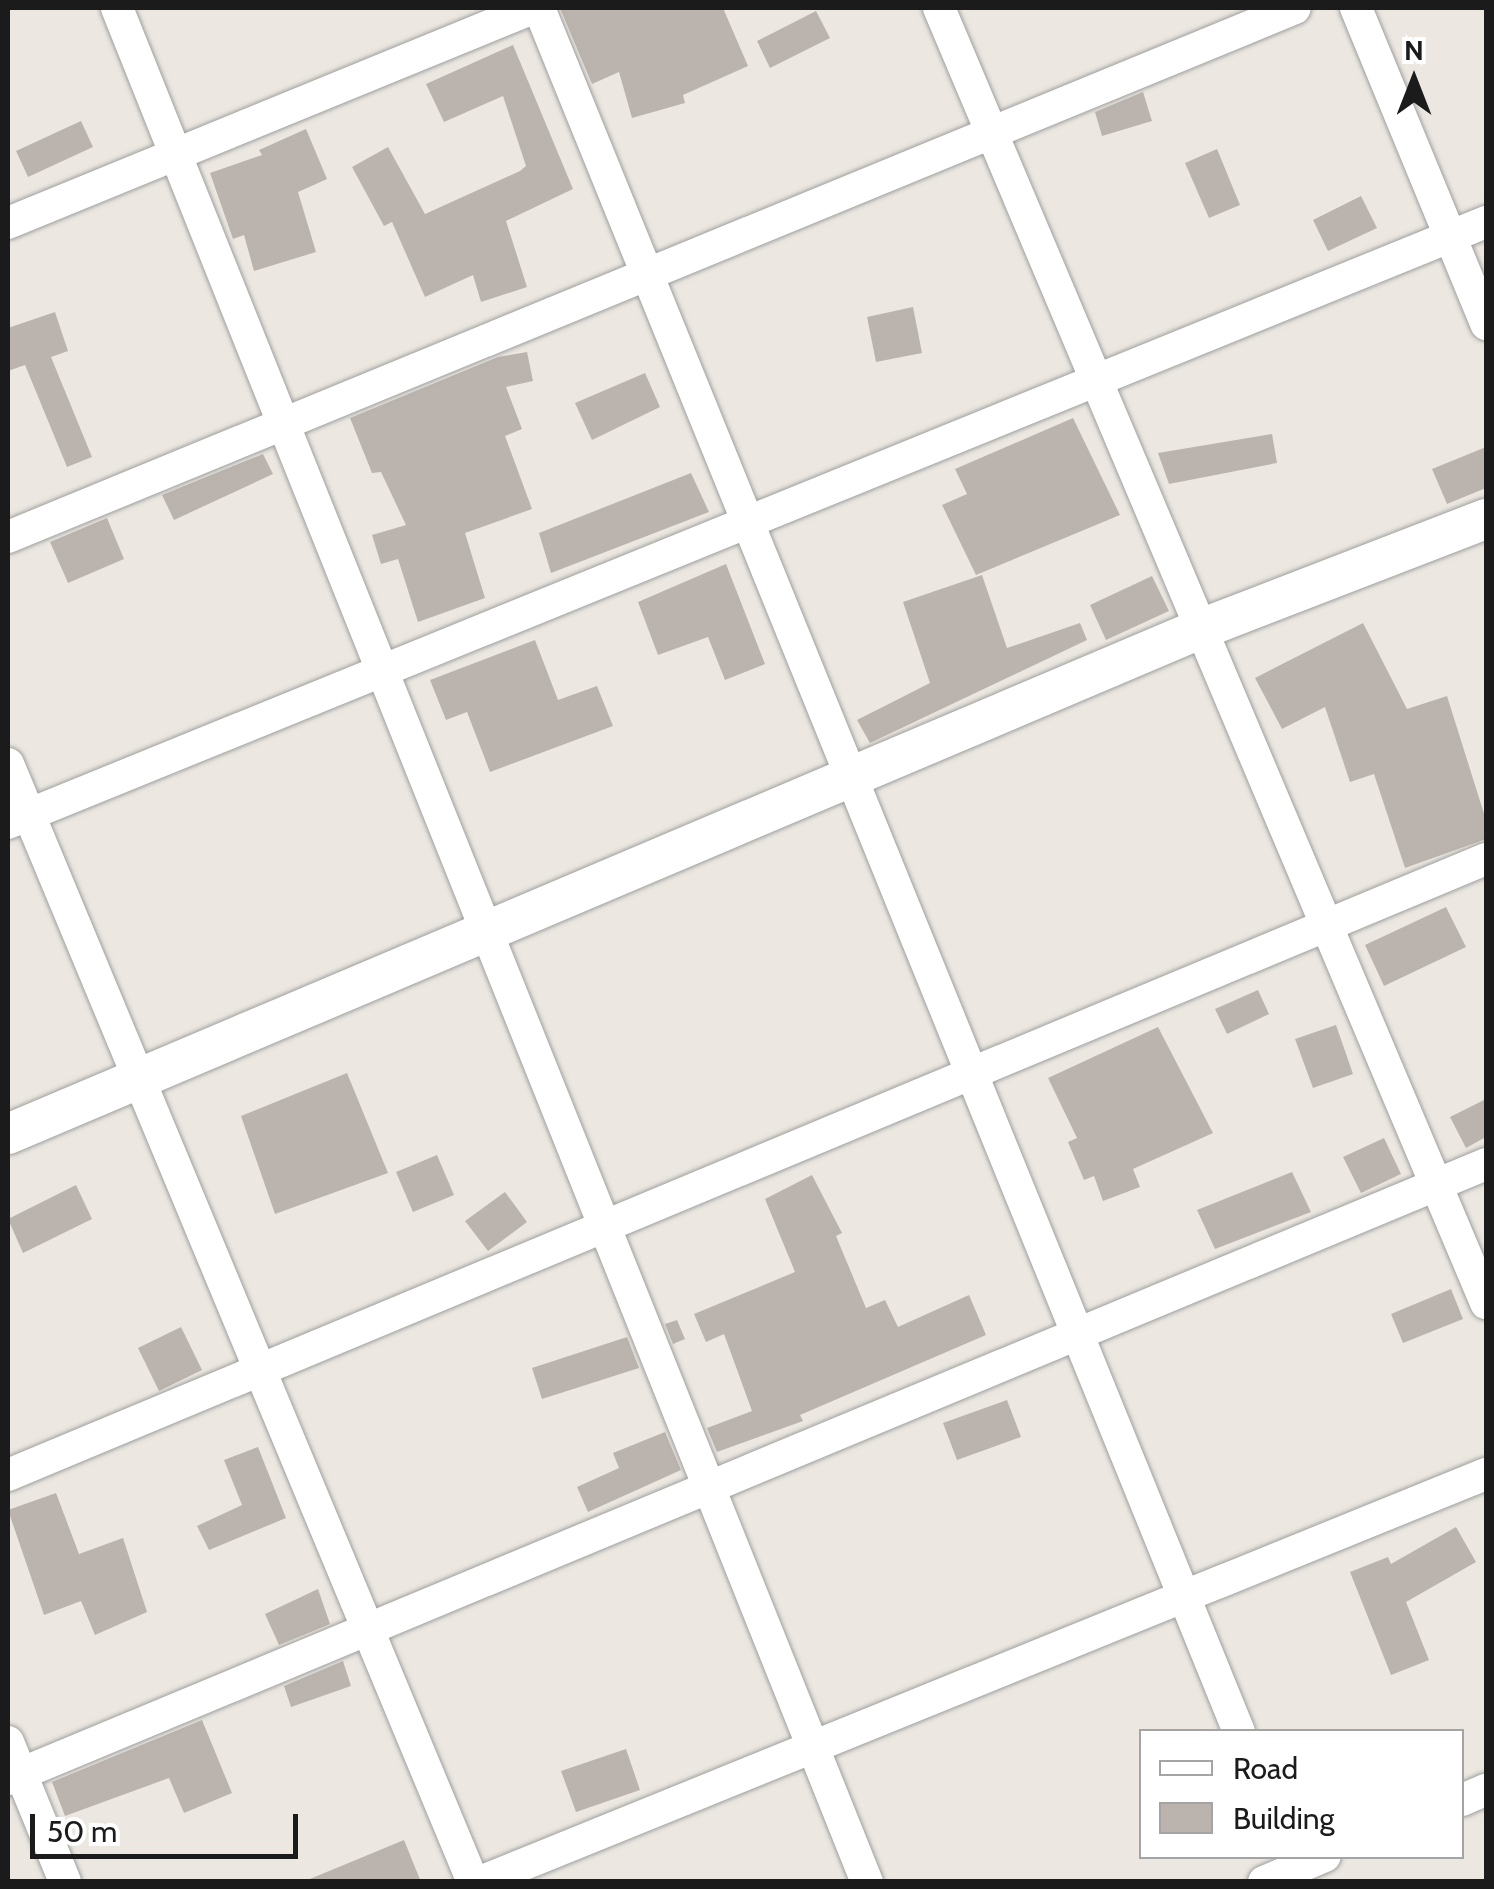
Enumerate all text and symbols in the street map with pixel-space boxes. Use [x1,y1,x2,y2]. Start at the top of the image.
north arrow [1364,30,1464,130]
text: N [1404,33,1424,67]
legend [1139,1729,1464,1859]
text: Road [1233,1750,1298,1787]
scale bar [35,1794,302,1856]
text: Building [1233,1800,1335,1837]
text: 50 m [47,1813,117,1850]

